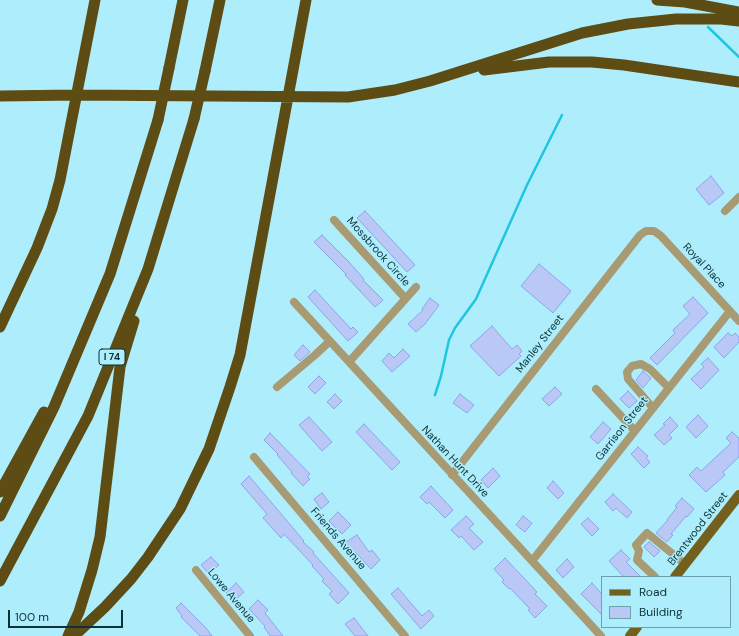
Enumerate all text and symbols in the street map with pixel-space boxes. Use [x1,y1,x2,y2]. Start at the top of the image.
street label: Mossbrook Circle [343,215,413,289]
street label: Royal Place [680,241,728,291]
street label: Manley Street [513,312,567,376]
road number: I 74 [99,349,125,365]
street label: Garrison Street [593,394,651,464]
street label: Nathan Hunt Drive [419,424,491,500]
street label: Brentwood Street [665,490,731,568]
street label: Friends Avenue [307,505,369,573]
street label: Lowe Avenue [205,566,257,626]
legend [601,576,731,628]
text: Road [639,584,667,600]
scale bar [10,602,125,628]
text: Building [639,604,683,620]
text: 100 m [15,609,49,625]

